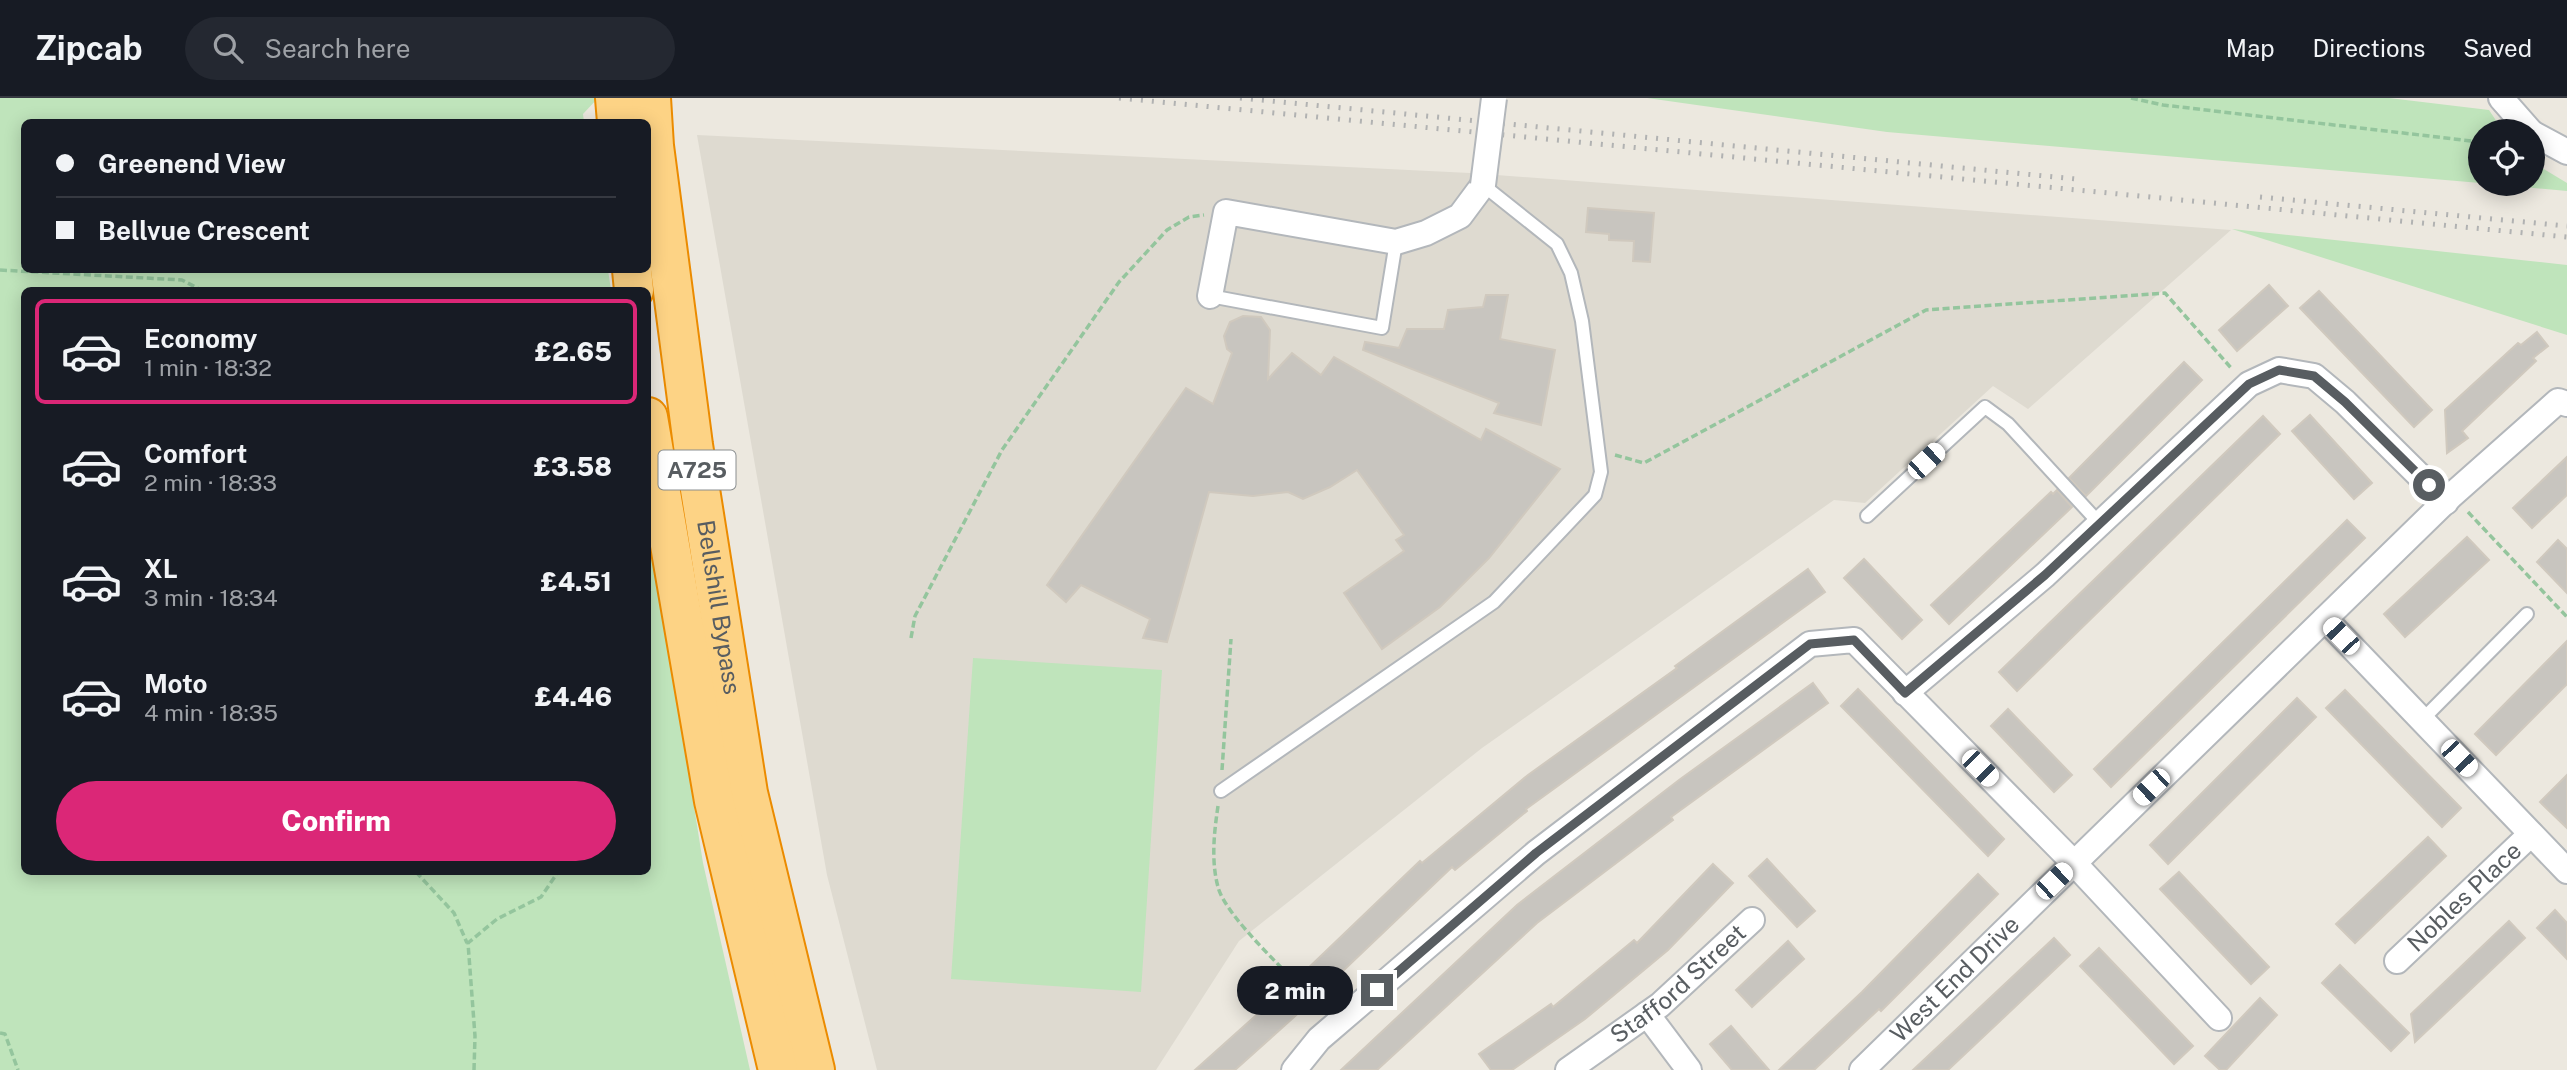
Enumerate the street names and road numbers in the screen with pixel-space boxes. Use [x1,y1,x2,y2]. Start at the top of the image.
road number: A725 [658,450,736,490]
street label: Bellshill Bypass [692,518,747,696]
street label: Nobles Place [2401,836,2527,957]
street label: West End Drive [1884,910,2025,1047]
street label: Stafford Street [1605,918,1751,1049]

